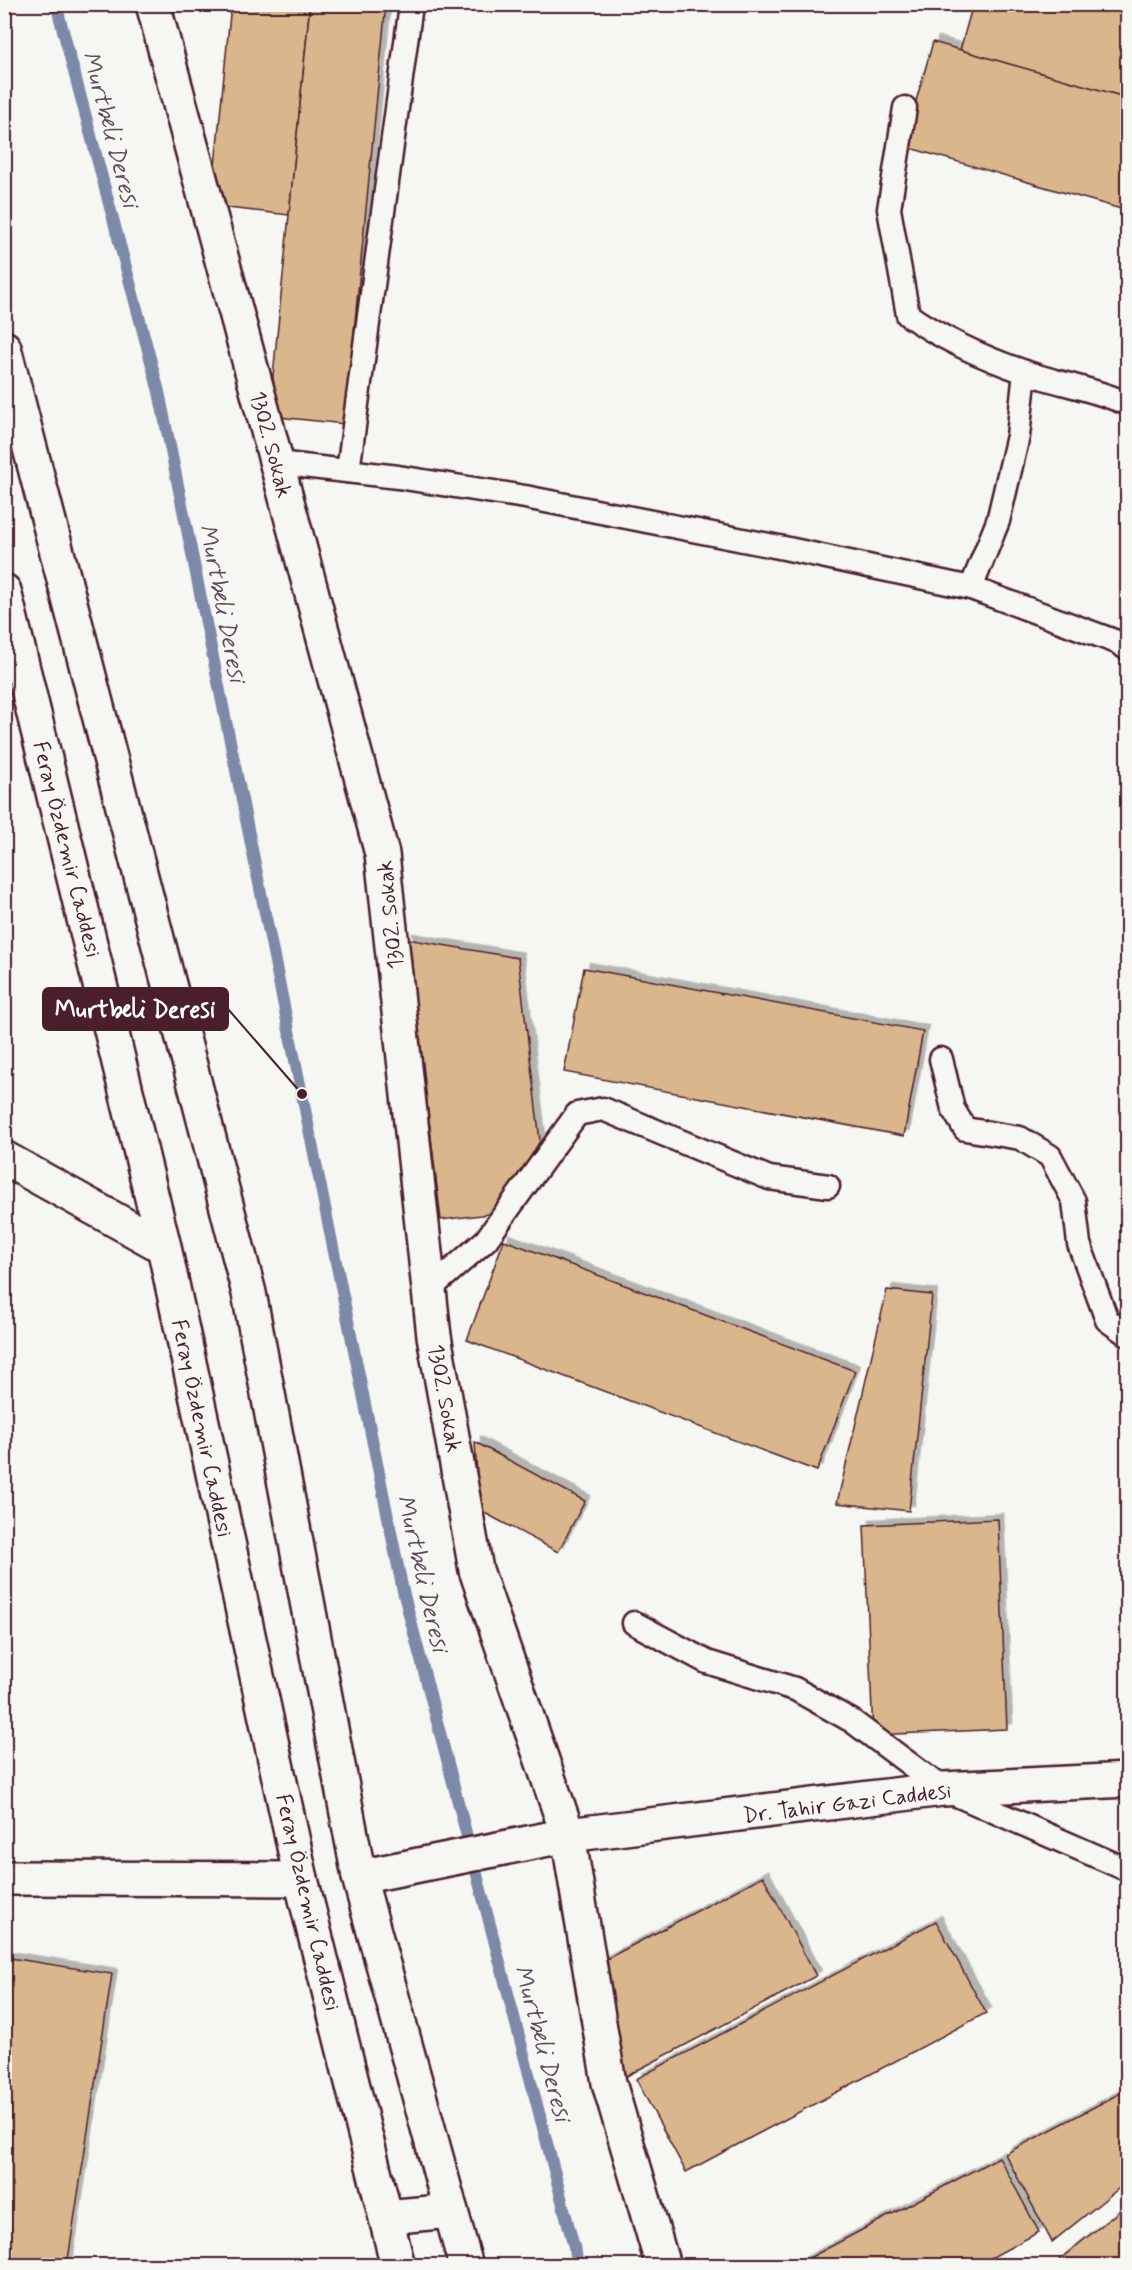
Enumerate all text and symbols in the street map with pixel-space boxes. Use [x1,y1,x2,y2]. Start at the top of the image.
water label: Murtbeli Deresi [74,48,146,214]
street label: 1302. Sokak [242,388,298,501]
water label: Murtbeli Deresi [191,522,253,688]
street label: Feray Özdemir Caddesi [26,738,106,961]
street label: 1302. Sokak [371,859,411,971]
callout: Murtbeli Deresi [43,988,228,1030]
text: Murtbeli Deresi [55,995,216,1026]
street label: Feray Özdemir Caddesi [164,1317,238,1540]
street label: 1302. Sokak [421,1342,467,1455]
water label: Murtbeli Deresi [388,1492,455,1658]
street label: Dr. Tahir Gazi Caddesi [742,1777,953,1831]
street label: Feray Özdemir Caddesi [268,1791,346,2014]
water label: Murtbeli Deresi [506,1962,578,2128]

